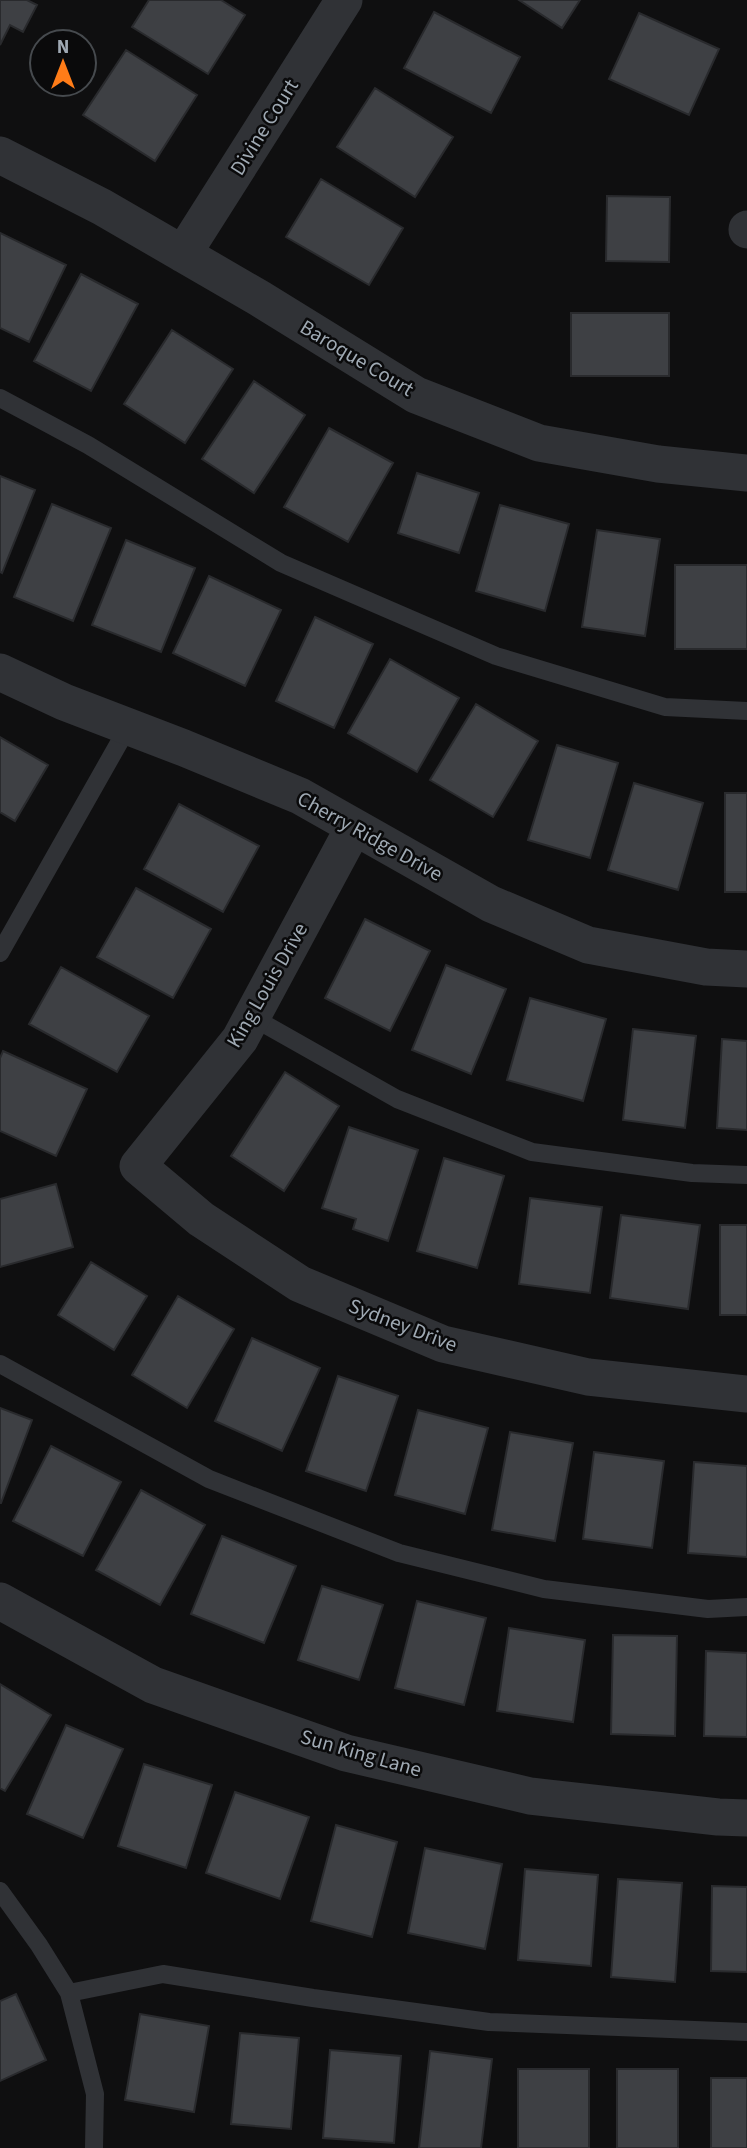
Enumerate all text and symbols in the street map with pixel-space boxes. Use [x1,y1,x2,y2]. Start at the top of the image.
north arrow [28,28,98,98]
text: N [57,34,69,61]
street label: Divine Court [223,73,305,181]
street label: Baroque Court [294,312,420,404]
street label: Cherry Ridge Drive [292,784,448,888]
street label: King Louis Drive [219,917,315,1053]
street label: Sydney Drive [344,1291,462,1359]
street label: Sun King Lane [297,1721,425,1785]

